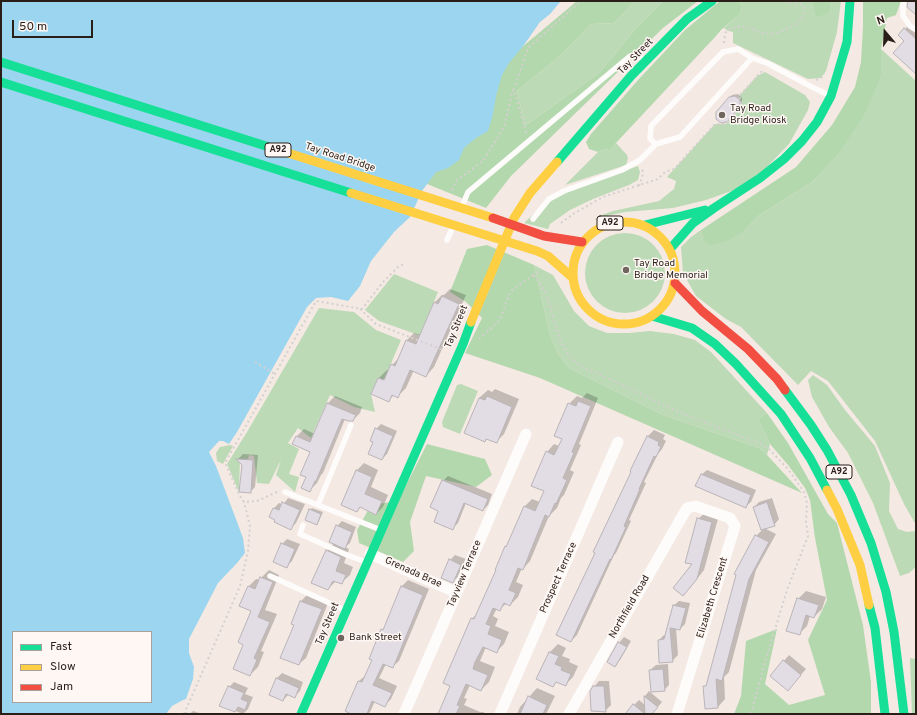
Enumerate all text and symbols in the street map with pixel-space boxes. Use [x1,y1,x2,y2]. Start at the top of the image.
scale bar [14,12,95,38]
north arrow [865,12,905,52]
text: N [875,13,887,29]
text: 50 m [19,19,47,35]
street label: Tay Street [616,36,656,78]
place label: Tay Road Bridge Kiosk [730,103,786,126]
marker: Tay Road Bridge Kiosk [717,110,727,120]
street label: Tay Road Bridge [303,141,377,175]
road number: A92 [265,143,291,157]
road number: A92 [597,216,623,230]
place label: Tay Road Bridge Memorial [634,258,708,282]
marker: Tay Road Bridge Memorial [621,265,631,275]
street label: Tay Street [443,304,471,350]
road number: A92 [826,465,852,479]
street label: Tayview Terrace [445,538,485,610]
street label: Prospect Terrace [538,541,580,615]
street label: Grenada Brae [383,555,443,591]
street label: Elizabeth Crescent [695,556,731,640]
street label: Northfield Road [607,573,653,641]
street label: Tay Street [314,601,342,647]
legend [12,631,152,703]
place label: Bank Street [349,632,402,644]
marker: Bank Street [336,633,346,643]
text: Fast [50,639,72,655]
text: Slow [50,659,76,675]
text: Jam [50,679,73,695]

